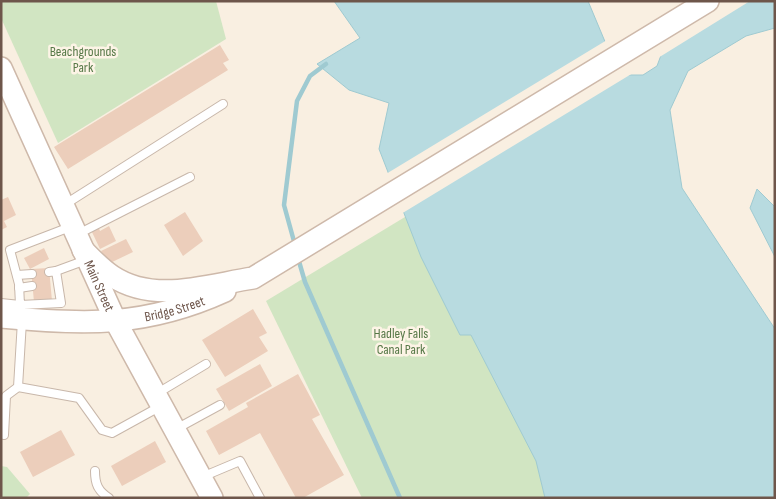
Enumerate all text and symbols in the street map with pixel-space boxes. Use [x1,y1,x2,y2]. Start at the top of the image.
park label: Beachgrounds Park [50,43,116,76]
street label: Main Street [81,258,118,314]
street label: Bridge Street [143,292,207,325]
park label: Hadley Falls Canal Park [374,325,428,358]

